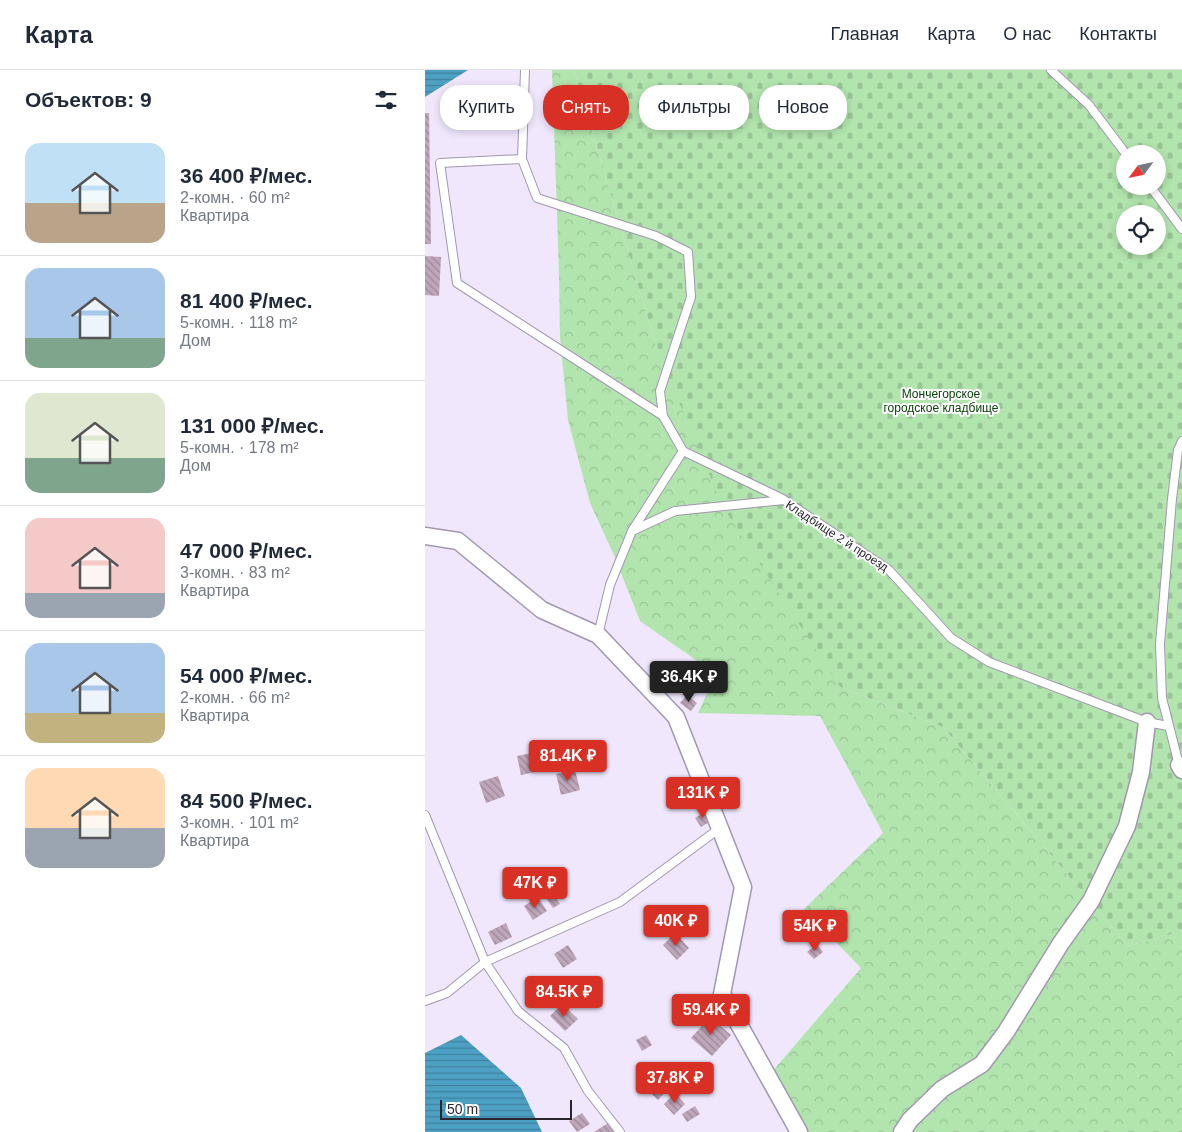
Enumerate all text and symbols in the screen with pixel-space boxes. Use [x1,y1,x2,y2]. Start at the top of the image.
text: Карта [25,21,93,48]
text: Главная [831,24,899,44]
text: Карта [927,24,975,44]
text: О нас [1003,24,1051,44]
text: Контакты [1079,24,1157,44]
chip: Купить [440,85,533,130]
chip: Снять [543,85,629,130]
chip: Фильтры [639,85,749,130]
chip: Новое [759,85,847,130]
icon: filters [372,86,400,114]
text: Объектов: 9 [25,88,152,111]
north arrow [1116,145,1166,195]
map controls [1116,145,1166,255]
icon: home [65,163,125,223]
text: 36 400 ₽/мес. [180,164,313,187]
text: 2-комн. · 60 m² [180,189,290,206]
button: locate [1116,205,1166,255]
text: Квартира [180,207,249,224]
icon: home [65,288,125,348]
text: 81 400 ₽/мес. [180,289,313,312]
text: 5-комн. · 118 m² [180,314,297,331]
text: Дом [180,332,211,349]
park label: Мончегорское городское кладбище [884,387,999,415]
icon: home [65,413,125,473]
text: 131 000 ₽/мес. [180,414,324,437]
text: 5-комн. · 178 m² [180,439,299,456]
text: Дом [180,457,211,474]
street label: Кладбище 2 й проезд [783,498,891,574]
icon: home [65,538,125,598]
text: 47 000 ₽/мес. [180,539,313,562]
text: 3-комн. · 83 m² [180,564,290,581]
text: Квартира [180,582,249,599]
pin: 36.4K ₽ [643,660,735,703]
icon: home [65,663,125,723]
text: 54 000 ₽/мес. [180,664,313,687]
text: 36.4K ₽ [661,668,717,685]
text: 2-комн. · 66 m² [180,689,290,706]
text: Квартира [180,707,249,724]
pin: 81.4K ₽ [522,740,614,782]
text: 81.4K ₽ [540,747,596,764]
pin: 131K ₽ [662,776,744,819]
text: 131K ₽ [677,784,729,801]
icon: home [65,788,125,848]
text: 84 500 ₽/мес. [180,789,313,812]
text: 3-комн. · 101 m² [180,814,299,831]
text: Квартира [180,832,249,849]
pin: 47K ₽ [500,866,570,909]
text: 47K ₽ [513,874,557,891]
pin: 40K ₽ [641,904,711,947]
pin: 54K ₽ [780,910,850,952]
text: 40K ₽ [654,912,698,929]
text: 54K ₽ [793,917,837,934]
pin: 84.5K ₽ [518,976,610,1018]
text: 84.5K ₽ [536,983,592,1000]
pin: 59.4K ₽ [665,994,757,1036]
text: 59.4K ₽ [683,1001,739,1018]
pin: 37.8K ₽ [629,1062,721,1104]
text: 37.8K ₽ [647,1069,703,1086]
scale bar [440,1097,573,1120]
text: 50 m [447,1101,478,1117]

